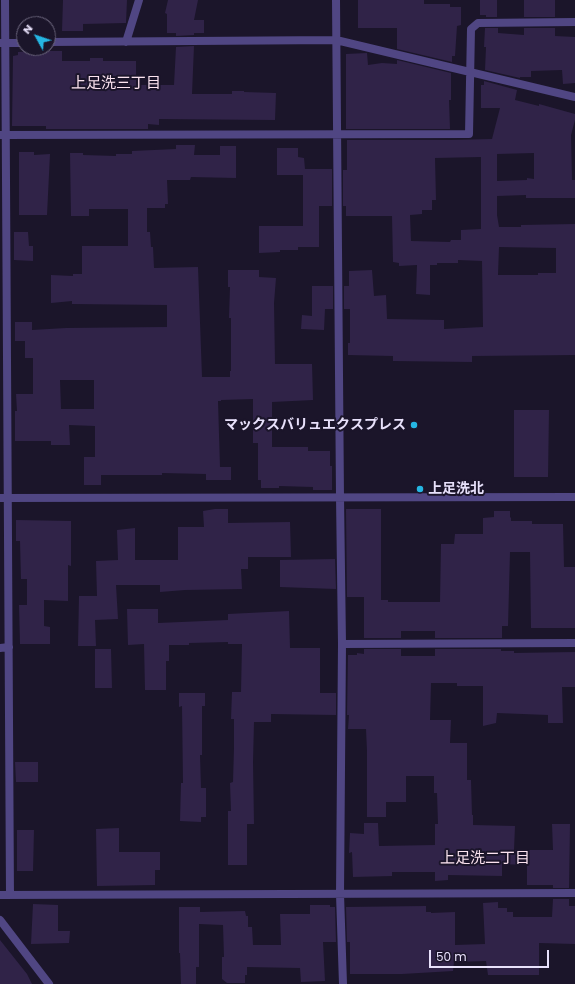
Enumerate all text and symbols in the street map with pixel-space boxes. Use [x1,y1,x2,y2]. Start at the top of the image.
north arrow [16,16,56,56]
text: N [19,21,36,37]
district label: 上足洗三丁目 [71,75,161,93]
place label: マックスバリュエクスプレス [224,417,406,433]
marker: マックスバリュエクスプレス [409,420,419,430]
place label: 上足洗北 [428,481,484,497]
marker: 上足洗北 [415,484,425,494]
district label: 上足洗二丁目 [440,850,530,868]
scale bar [431,942,551,968]
text: 50 m [436,948,467,965]

